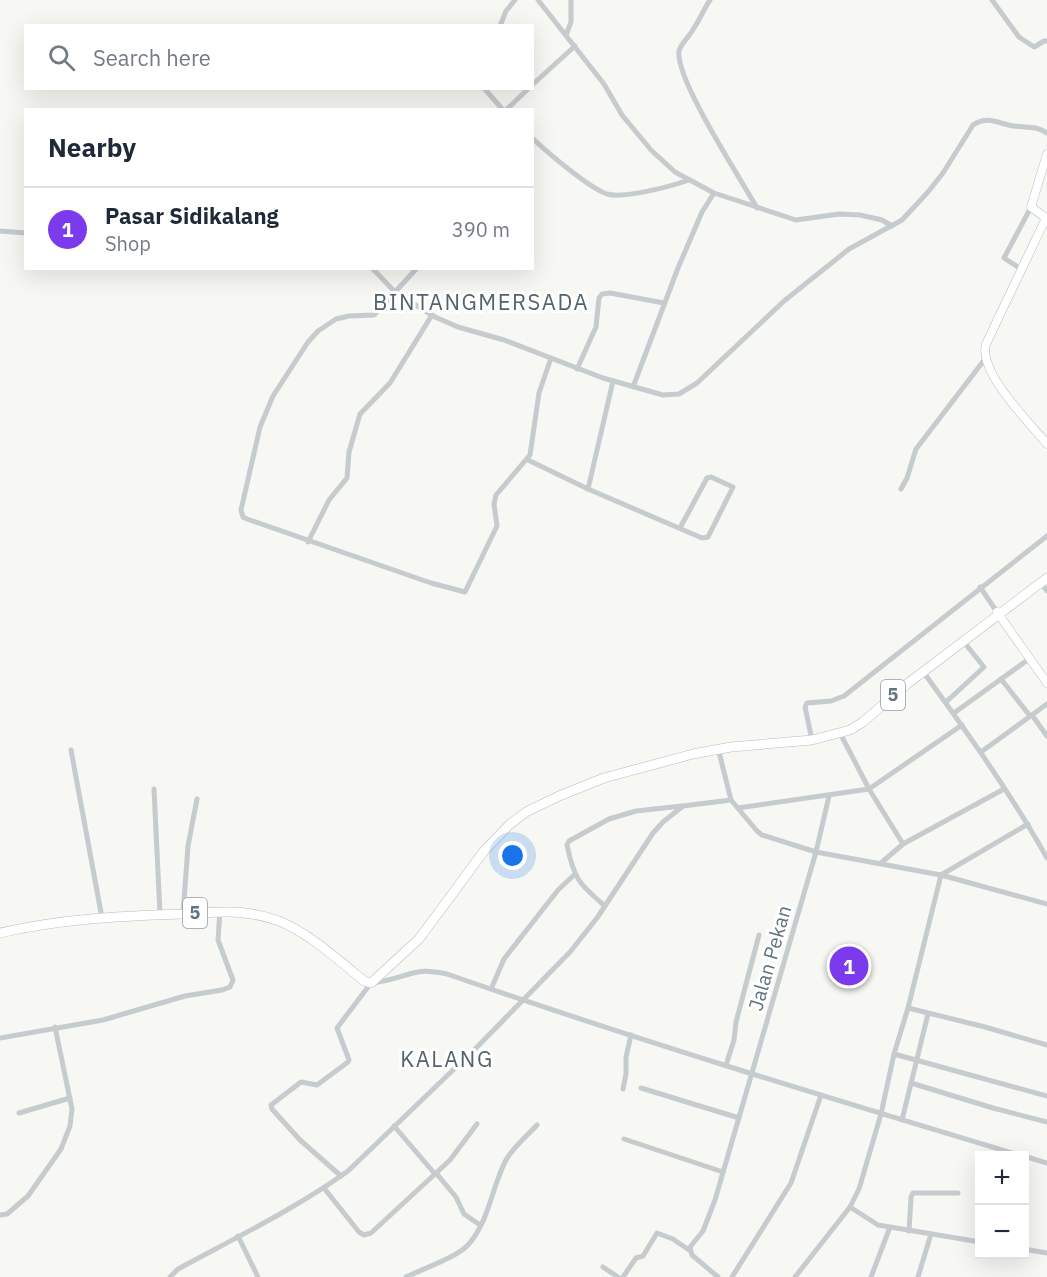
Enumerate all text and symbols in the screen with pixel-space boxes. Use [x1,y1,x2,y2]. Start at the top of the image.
search box [24,24,534,90]
icon: search [45,41,78,74]
text: Search here [93,43,211,72]
text: Nearby [48,130,136,164]
text: Pasar Sidikalang [105,201,279,230]
text: 1 [62,216,74,243]
text: 390 m [452,216,510,243]
text: Shop [105,230,151,257]
district label: BINTANGMERSADA [373,287,589,316]
road number: 5 [881,680,905,710]
your location [498,841,527,870]
road number: 5 [183,898,207,928]
street label: Jalan Pekan [742,902,797,1014]
pin: 1 [830,944,868,988]
district label: KALANG [400,1044,494,1073]
map controls [975,1151,1029,1259]
button: + [975,1151,1029,1205]
button: − [975,1205,1029,1259]

